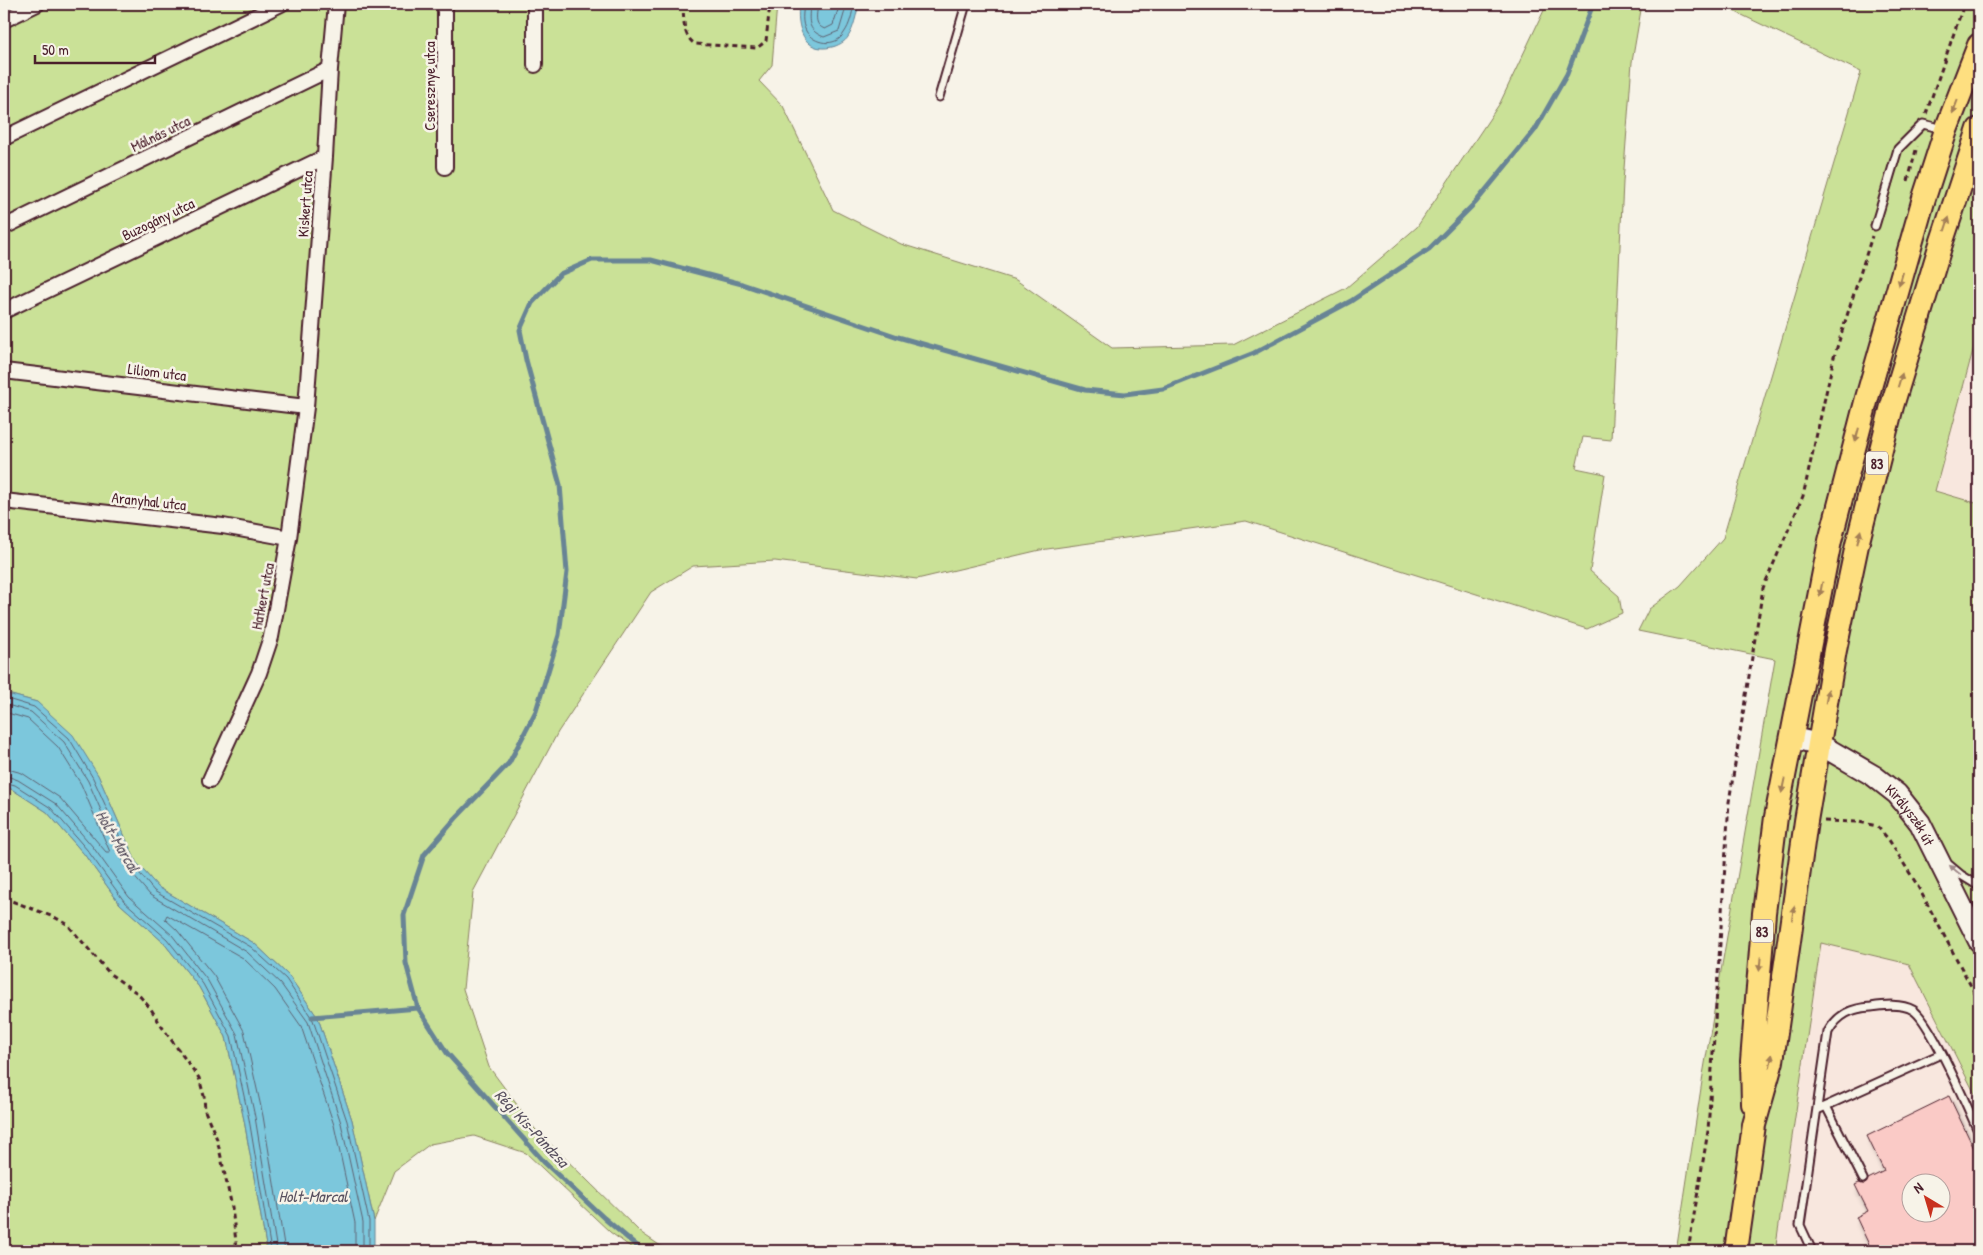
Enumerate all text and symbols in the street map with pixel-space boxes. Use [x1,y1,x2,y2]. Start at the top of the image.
scale bar [35,32,155,64]
text: 50 m [42,39,69,60]
street label: Cseresznye utca [419,41,440,131]
one-way arrow [1951,100,1959,115]
street label: Málnás utca [127,110,193,156]
street label: Kiskert utca [292,170,318,238]
street label: Buzogány utca [118,192,198,246]
one-way arrow [1944,217,1952,232]
one-way arrow [1897,271,1905,286]
street label: Liliom utca [127,358,188,386]
one-way arrow [1897,372,1905,387]
one-way arrow [1852,427,1860,442]
road number: 83 [1866,452,1888,474]
street label: Aranyhal utca [111,487,187,515]
one-way arrow [1855,530,1863,545]
street label: Hatkert utca [245,561,279,631]
one-way arrow [1816,581,1824,597]
one-way arrow [1823,688,1831,704]
one-way arrow [1779,778,1787,793]
street label: Királyszék út [1881,779,1940,850]
water label: Holt-Marcal [91,806,146,877]
one-way arrow [1949,865,1961,876]
one-way arrow [1789,904,1797,920]
road number: 83 [1751,919,1773,942]
one-way arrow [1755,956,1763,972]
one-way arrow [1768,1053,1776,1069]
water label: Régi Kis-Pándzsa [490,1084,575,1173]
north arrow [1900,1172,1950,1222]
text: N [1909,1177,1927,1197]
water label: Holt-Marcal [279,1185,348,1207]

